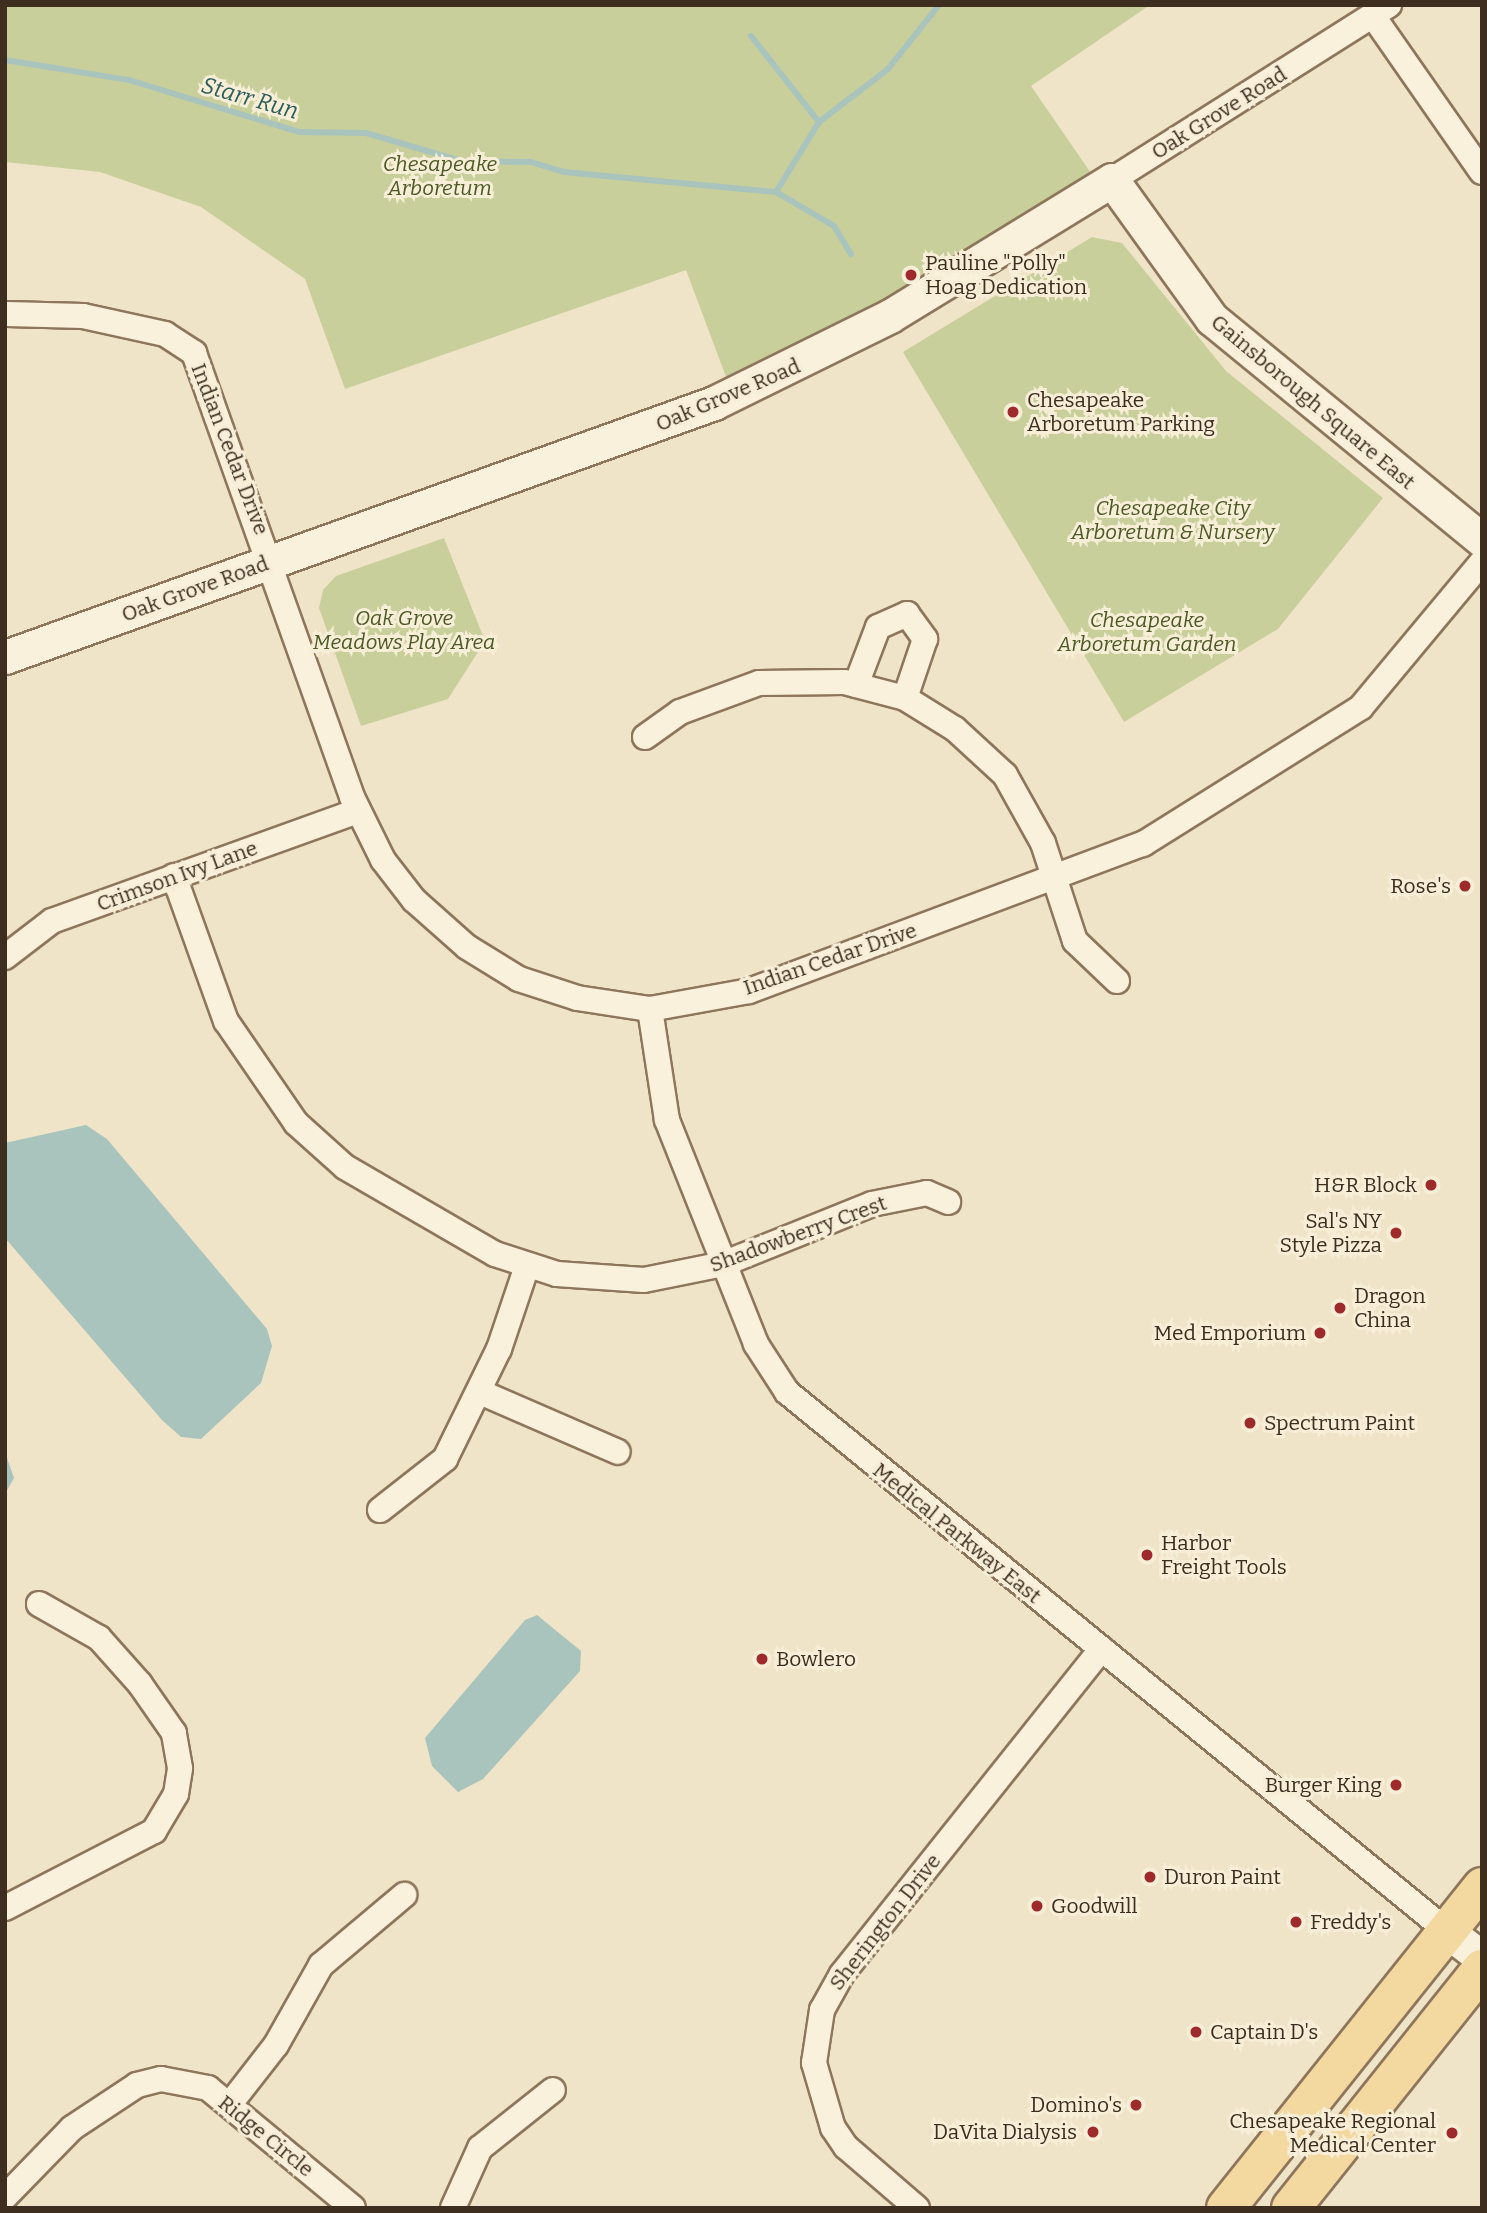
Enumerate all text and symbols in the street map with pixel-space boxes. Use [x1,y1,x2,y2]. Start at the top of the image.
street label: Oak Grove Road [1147,61,1291,165]
water label: Starr Run [198,71,302,125]
park label: Chesapeake Arboretum [383,151,497,201]
place label: Pauline "Polly" Hoag Dedication [925,250,1087,300]
marker: Pauline "Polly" Hoag Dedication [903,267,919,283]
street label: Gainsborough Square East [1206,309,1420,495]
street label: Oak Grove Road [652,353,804,437]
street label: Indian Cedar Drive [186,360,274,538]
place label: Chesapeake Arboretum Parking [1027,387,1215,437]
marker: Chesapeake Arboretum Parking [1005,404,1021,420]
park label: Chesapeake City Arboretum & Nursery [1071,495,1275,545]
street label: Oak Grove Road [118,551,272,627]
park label: Oak Grove Meadows Play Area [313,605,495,655]
park label: Chesapeake Arboretum Garden [1058,607,1236,657]
street label: Crimson Ivy Lane [93,835,261,917]
place label: Rose's [1390,873,1451,899]
marker: Rose's [1457,878,1473,894]
street label: Indian Cedar Drive [740,918,920,1000]
place label: H&R Block [1314,1172,1417,1198]
marker: H&R Block [1423,1177,1439,1193]
street label: Shadowberry Crest [706,1190,890,1278]
place label: Sal's NY Style Pizza [1279,1208,1382,1258]
marker: Sal's NY Style Pizza [1388,1225,1404,1241]
place label: Dragon China [1354,1283,1426,1333]
marker: Dragon China [1332,1300,1348,1316]
place label: Med Emporium [1154,1320,1306,1346]
marker: Med Emporium [1312,1325,1328,1341]
place label: Spectrum Paint [1264,1410,1415,1436]
marker: Spectrum Paint [1242,1415,1258,1431]
street label: Medical Parkway East [868,1457,1046,1609]
place label: Harbor Freight Tools [1161,1530,1287,1580]
marker: Harbor Freight Tools [1139,1547,1155,1563]
place label: Bowlero [776,1646,856,1672]
marker: Bowlero [754,1651,770,1667]
place label: Burger King [1265,1772,1382,1798]
marker: Burger King [1388,1777,1404,1793]
street label: Sherington Drive [824,1849,946,1995]
place label: Duron Paint [1164,1864,1281,1890]
marker: Duron Paint [1142,1869,1158,1885]
place label: Goodwill [1051,1893,1138,1919]
marker: Goodwill [1029,1898,1045,1914]
place label: Freddy's [1310,1909,1391,1935]
marker: Freddy's [1288,1914,1304,1930]
place label: Captain D's [1210,2019,1318,2045]
marker: Captain D's [1188,2024,1204,2040]
street label: Ridge Circle [213,2090,319,2182]
place label: Domino's [1030,2092,1122,2118]
marker: Domino's [1128,2097,1144,2113]
place label: Chesapeake Regional Medical Center [1229,2108,1436,2158]
place label: DaVita Dialysis [933,2119,1077,2145]
marker: DaVita Dialysis [1083,2122,1103,2142]
marker: Chesapeake Regional Medical Center [1442,2123,1462,2143]

